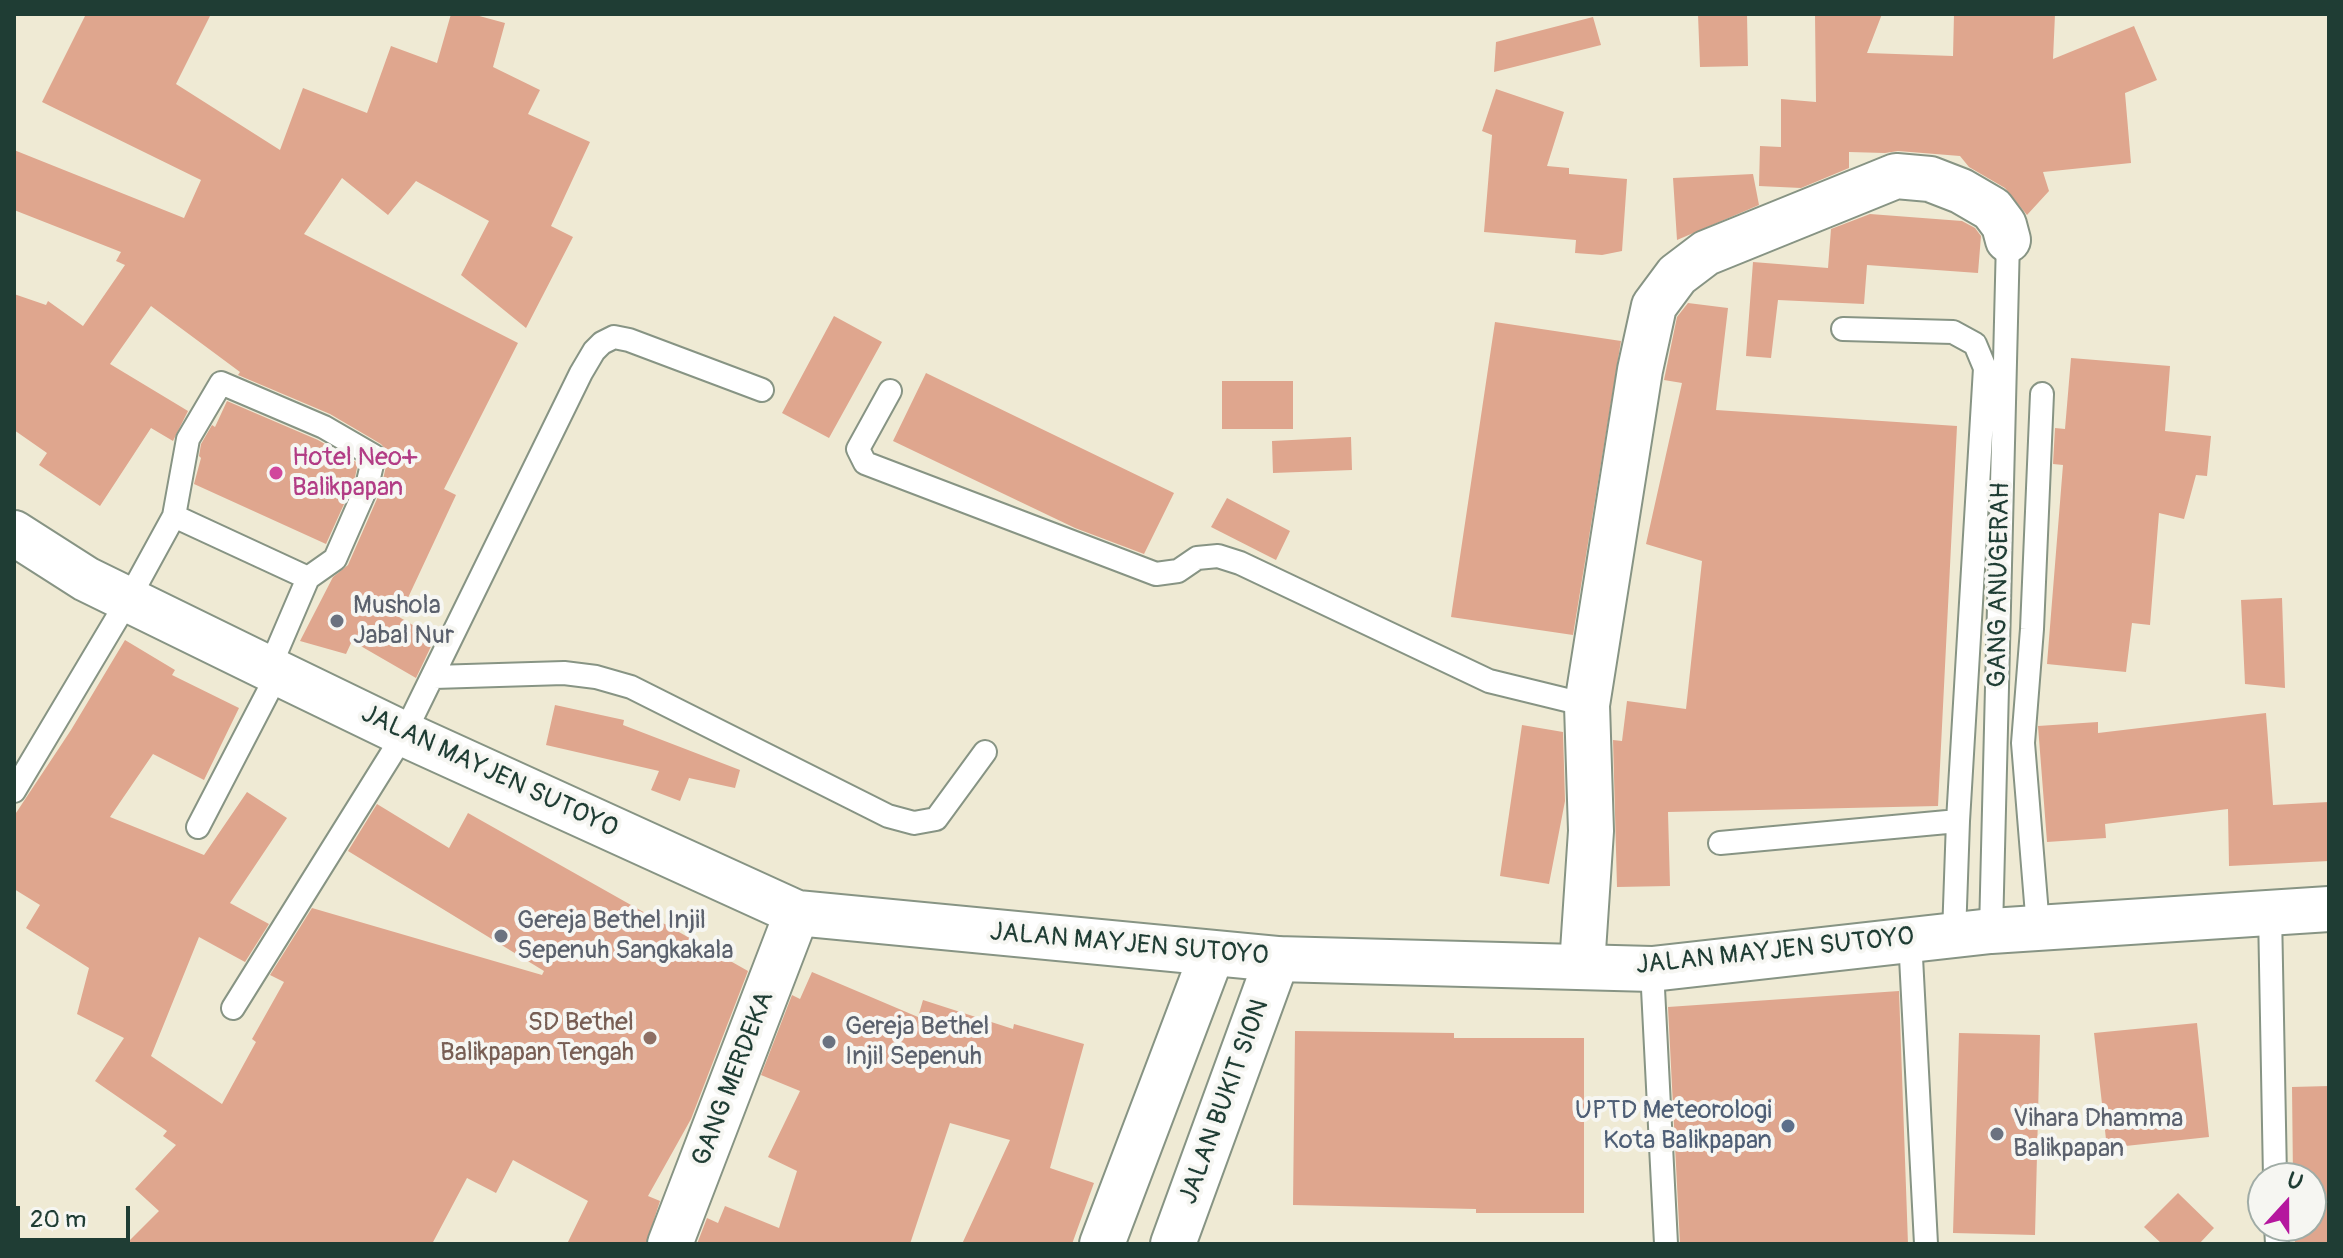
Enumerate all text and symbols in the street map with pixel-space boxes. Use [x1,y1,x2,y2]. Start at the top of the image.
place label: Hotel Neo+ Balikpapan [292,442,417,504]
marker: Hotel Neo+ Balikpapan [267,464,285,482]
street label: GANG ANUGERAH [1983,482,2017,688]
place label: Mushola Jabal Nur [353,590,454,652]
marker: Mushola Jabal Nur [328,612,346,630]
street label: JALAN MAYJEN SUTOYO [356,699,622,845]
place label: Gereja Bethel Injil Sepenuh Sangkakala [517,905,734,966]
street label: JALAN MAYJEN SUTOYO [988,917,1270,973]
street label: JALAN MAYJEN SUTOYO [1634,922,1916,982]
marker: Gereja Bethel Injil Sepenuh Sangkakala [492,927,510,945]
street label: GANG MERDEKA [686,987,782,1171]
street label: JALAN BUKIT SION [1173,995,1277,1209]
place label: SD Bethel Balikpapan Tengah [440,1007,634,1068]
place label: Gereja Bethel Injil Sepenuh [845,1011,990,1072]
marker: SD Bethel Balikpapan Tengah [641,1029,659,1047]
marker: Gereja Bethel Injil Sepenuh [820,1033,838,1051]
place label: UPTD Meteorologi Kota Balikpapan [1575,1095,1772,1156]
place label: Vihara Dhamma Balikpapan [2013,1103,2183,1164]
marker: UPTD Meteorologi Kota Balikpapan [1779,1117,1797,1135]
marker: Vihara Dhamma Balikpapan [1988,1125,2006,1143]
north arrow [2247,1162,2327,1242]
text: U [2283,1166,2307,1197]
scale bar [20,1190,134,1240]
text: 20 m [30,1205,86,1234]

